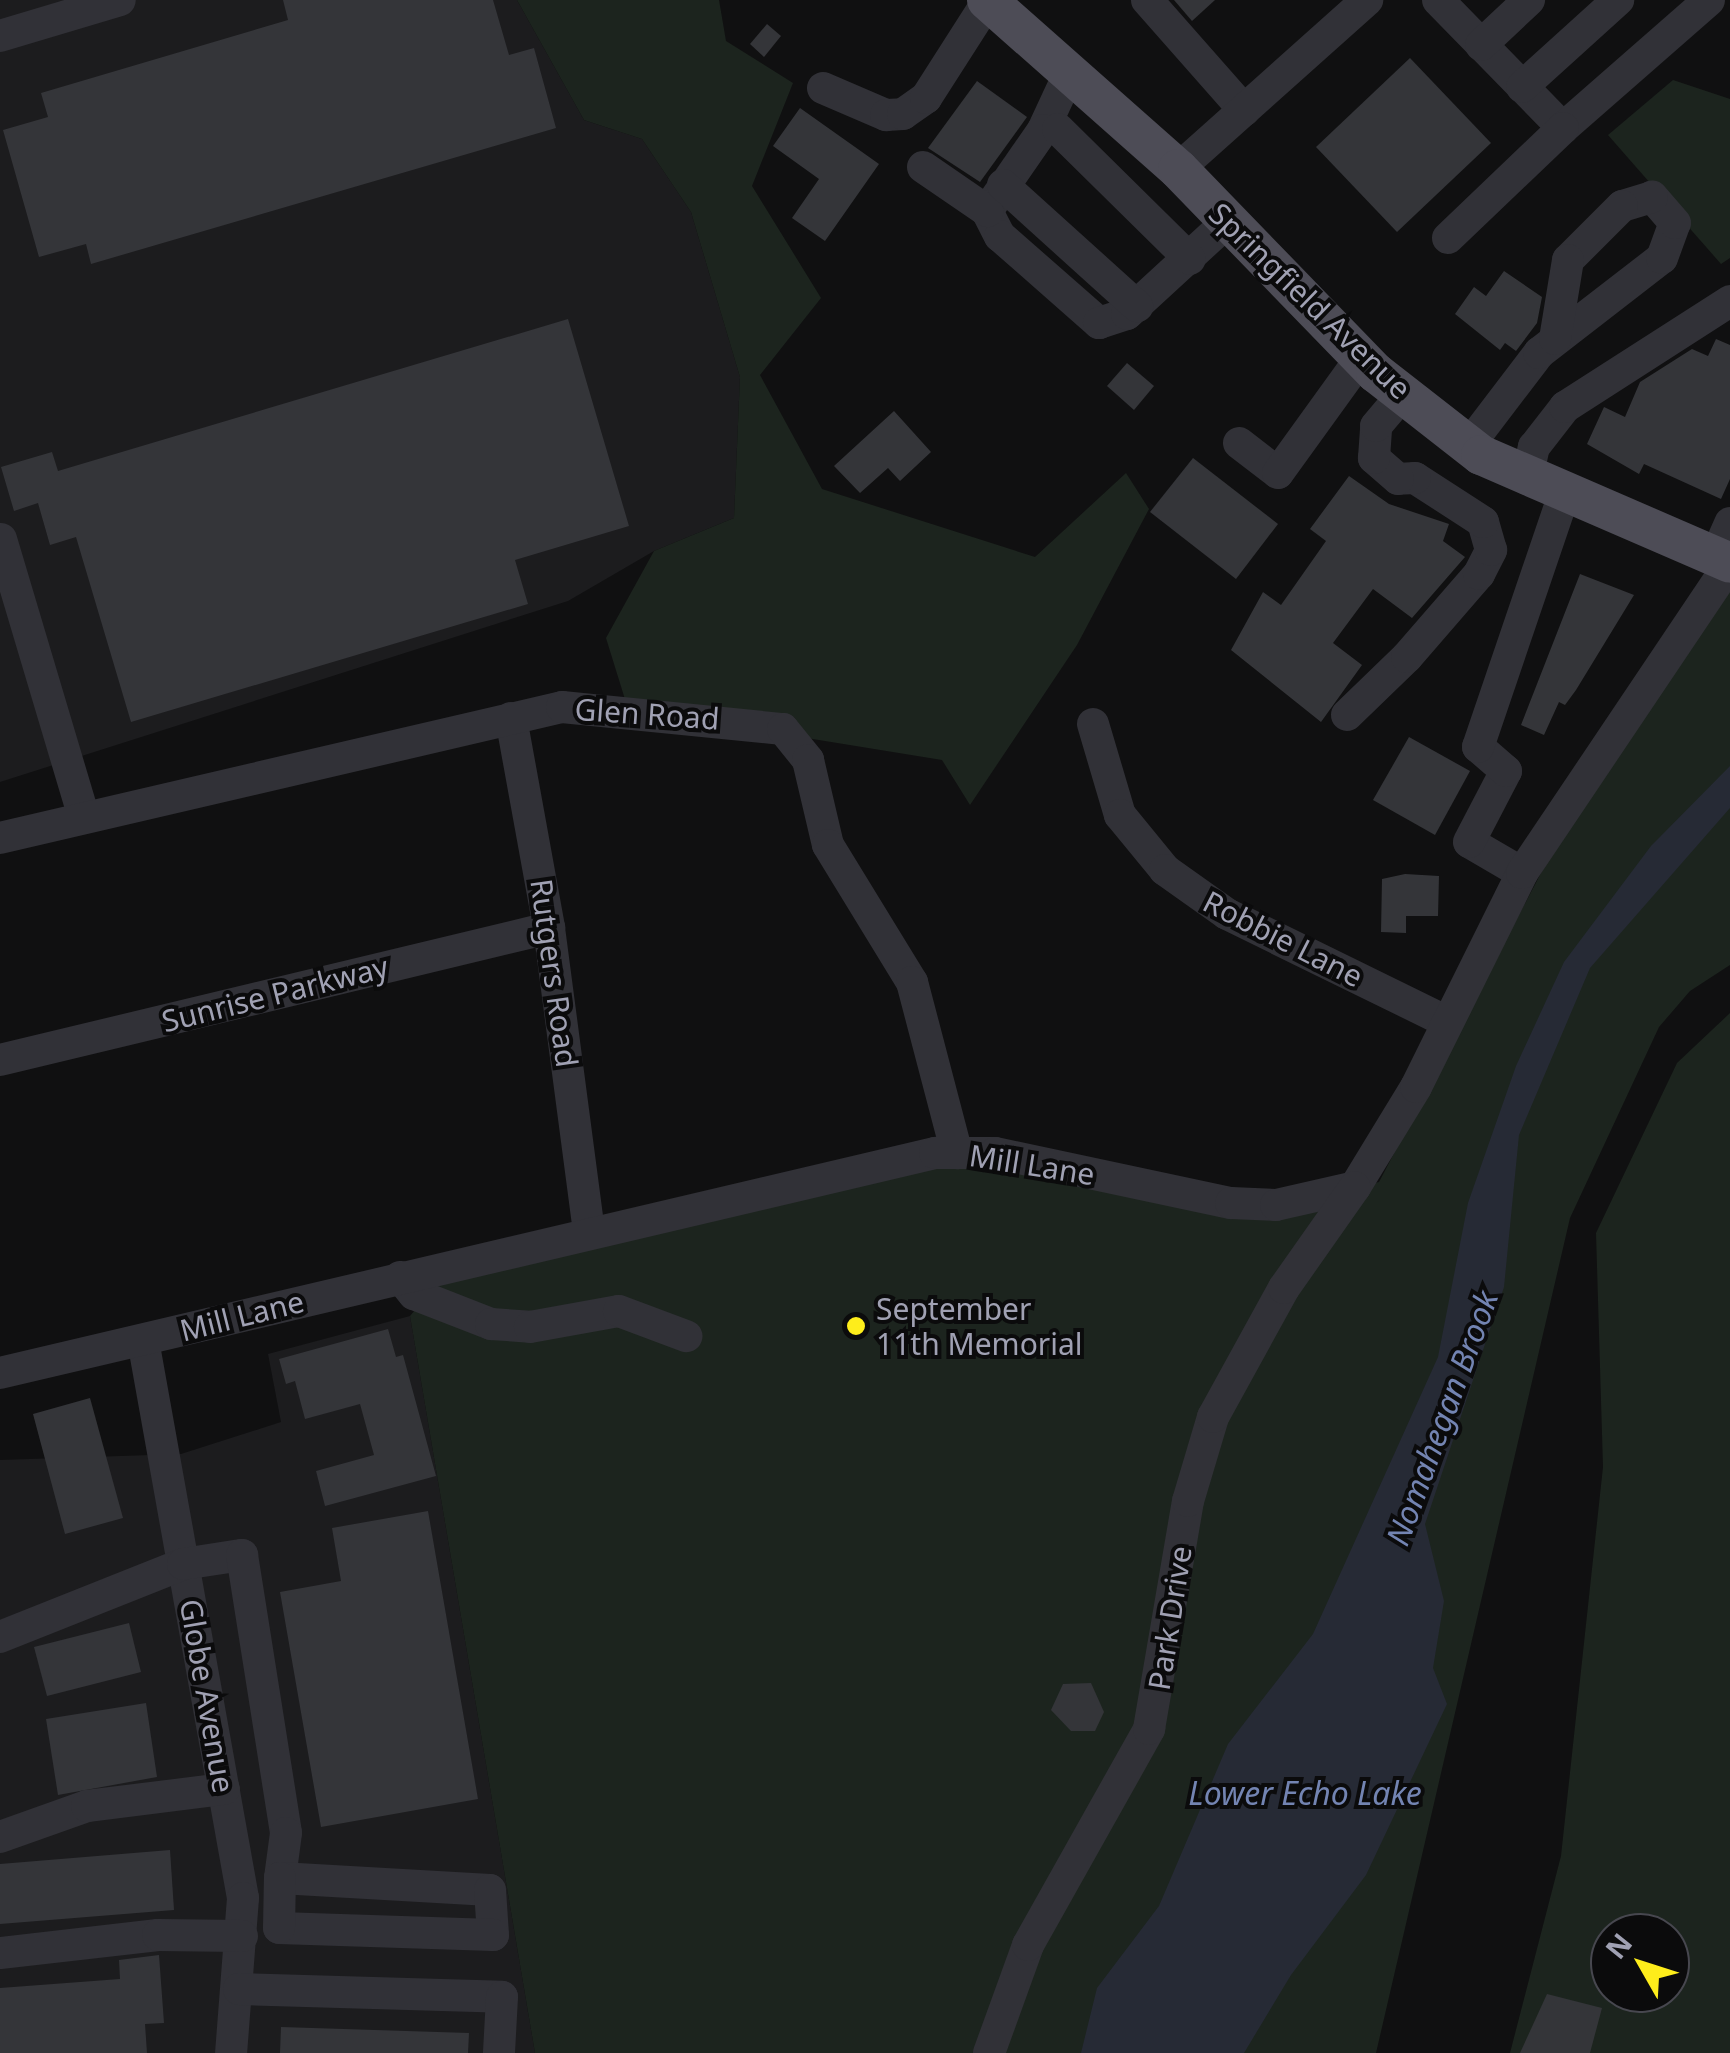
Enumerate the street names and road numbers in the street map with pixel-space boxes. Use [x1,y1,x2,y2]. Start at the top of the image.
street label: Springfield Avenue [1202,196,1418,406]
street label: Glen Road [573,691,721,737]
street label: Rutgers Road [523,876,585,1070]
street label: Robbie Lane [1197,883,1369,995]
street label: Sunrise Parkway [158,948,392,1040]
street label: Mill Lane [967,1137,1097,1193]
street label: Mill Lane [176,1283,308,1349]
street label: Park Drive [1141,1543,1199,1693]
street label: Globe Avenue [172,1596,242,1796]

